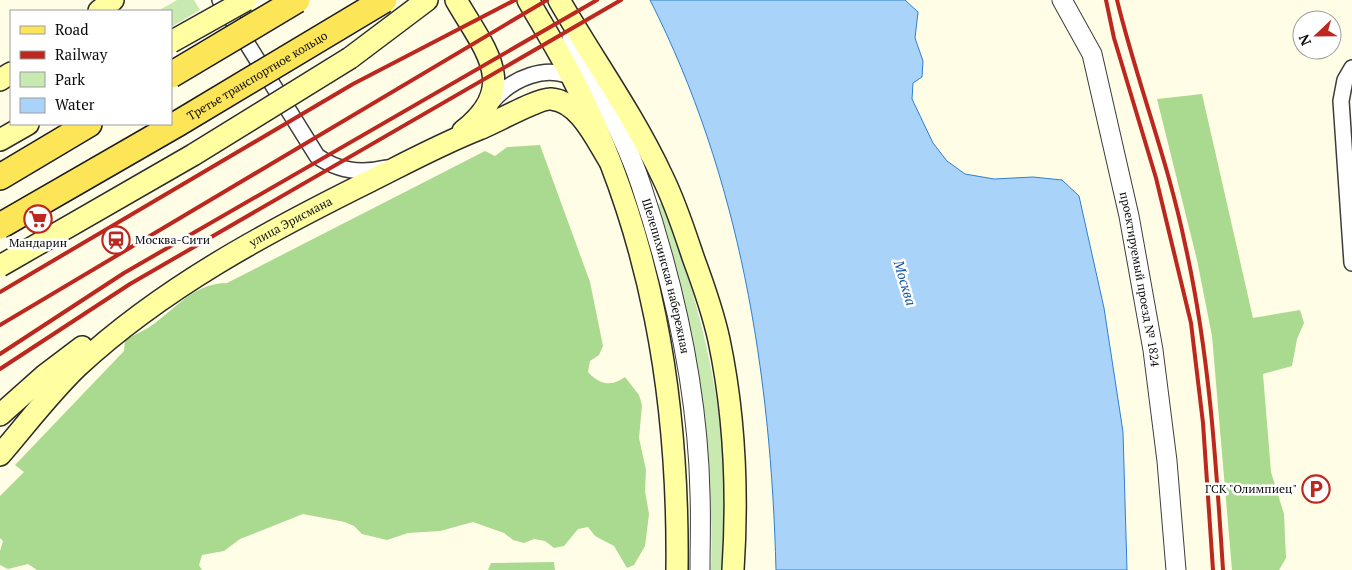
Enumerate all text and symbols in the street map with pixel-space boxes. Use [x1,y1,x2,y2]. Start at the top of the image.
legend [10,10,172,125]
north arrow [1292,10,1342,60]
text: Road [55,19,88,39]
street label: Третье транспортное кольцо [184,27,330,123]
text: N [1294,31,1315,49]
text: Railway [55,44,108,64]
text: Park [55,69,85,89]
text: Water [55,94,95,114]
street label: проектируемый проезд № 1824 [1117,190,1163,368]
street label: улица Эрисмана [246,193,334,250]
street label: Шелепихинская набережная [639,196,693,355]
supermarket icon: Мандарин [23,204,53,234]
station icon: Москва-Сити [101,225,131,255]
place label: Москва-Сити [135,232,210,247]
place label: Мандарин [9,235,67,250]
water label: Москва [889,257,921,308]
parking icon: ГСК "Олимпиец" [1301,474,1331,504]
place label: ГСК "Олимпиец" [1205,481,1297,496]

